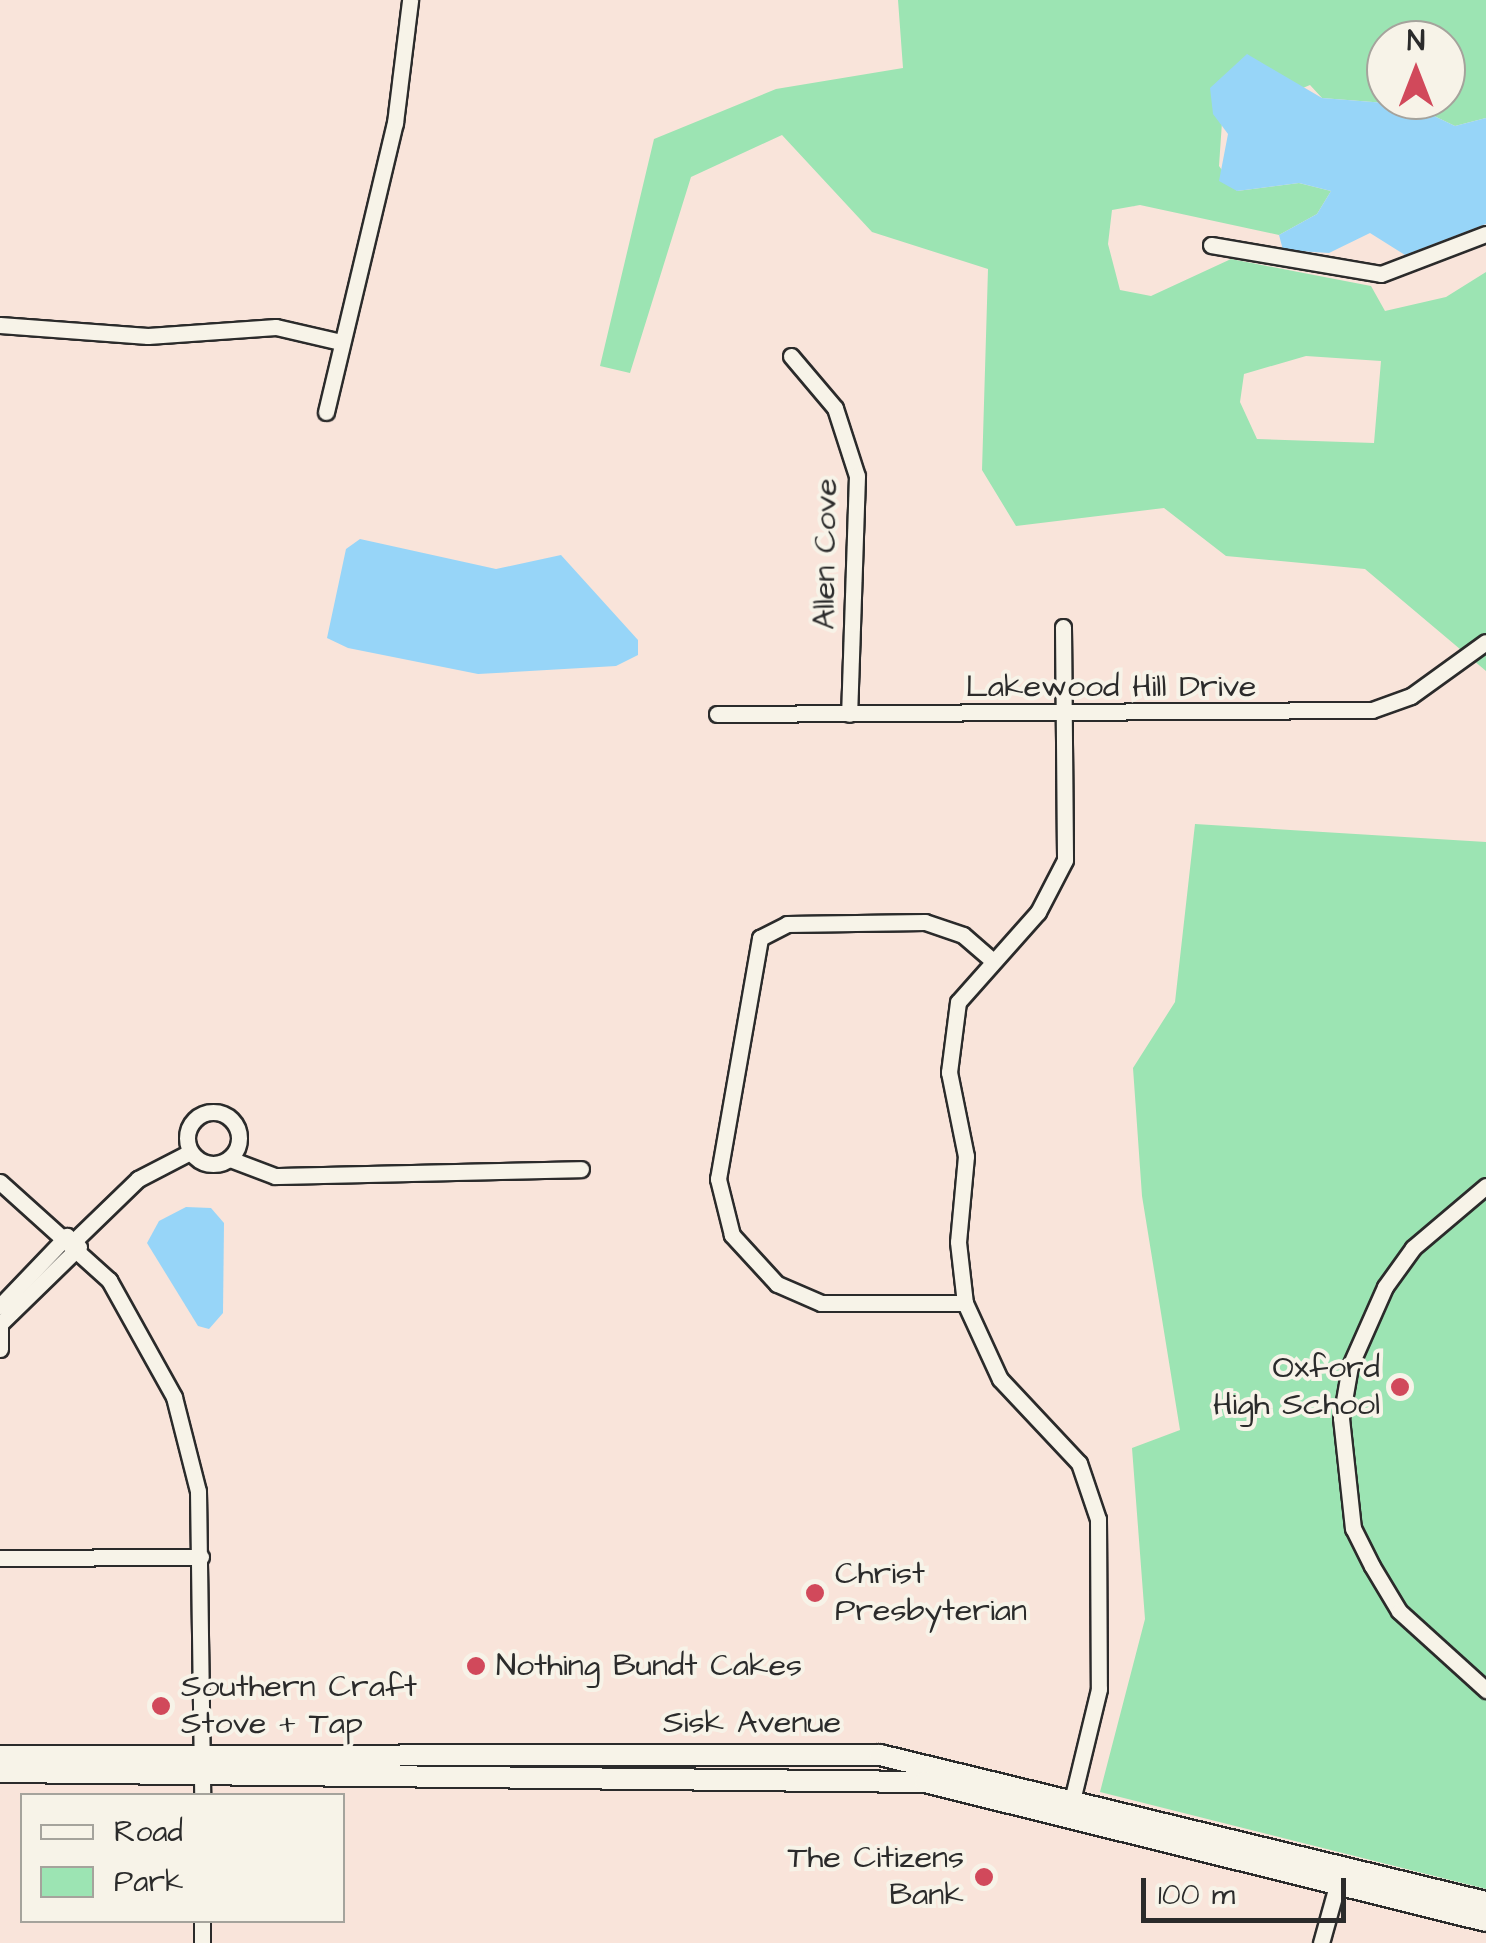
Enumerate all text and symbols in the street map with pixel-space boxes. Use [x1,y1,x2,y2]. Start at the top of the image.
north arrow [1366,20,1466,120]
text: N [1407,22,1425,61]
street label: Allen Cove [805,478,847,630]
street label: Lakewood Hill Drive [966,668,1256,706]
place label: Oxford High School [1213,1350,1380,1425]
marker: Oxford High School [1389,1376,1411,1398]
place label: Christ Presbyterian [835,1556,1027,1631]
marker: Christ Presbyterian [804,1582,826,1604]
place label: Nothing Bundt Cakes [496,1647,802,1685]
marker: Nothing Bundt Cakes [465,1655,487,1677]
place label: Southern Craft Stove + Tap [181,1669,417,1744]
marker: Southern Craft Stove + Tap [150,1695,172,1717]
street label: Sisk Avenue [663,1704,841,1742]
legend [20,1793,345,1923]
text: Road [114,1811,183,1853]
place label: The Citizens Bank [788,1840,964,1915]
scale bar [1146,1858,1351,1920]
text: Park [114,1861,183,1903]
marker: The Citizens Bank [973,1866,995,1888]
text: 100 m [1158,1874,1235,1916]

